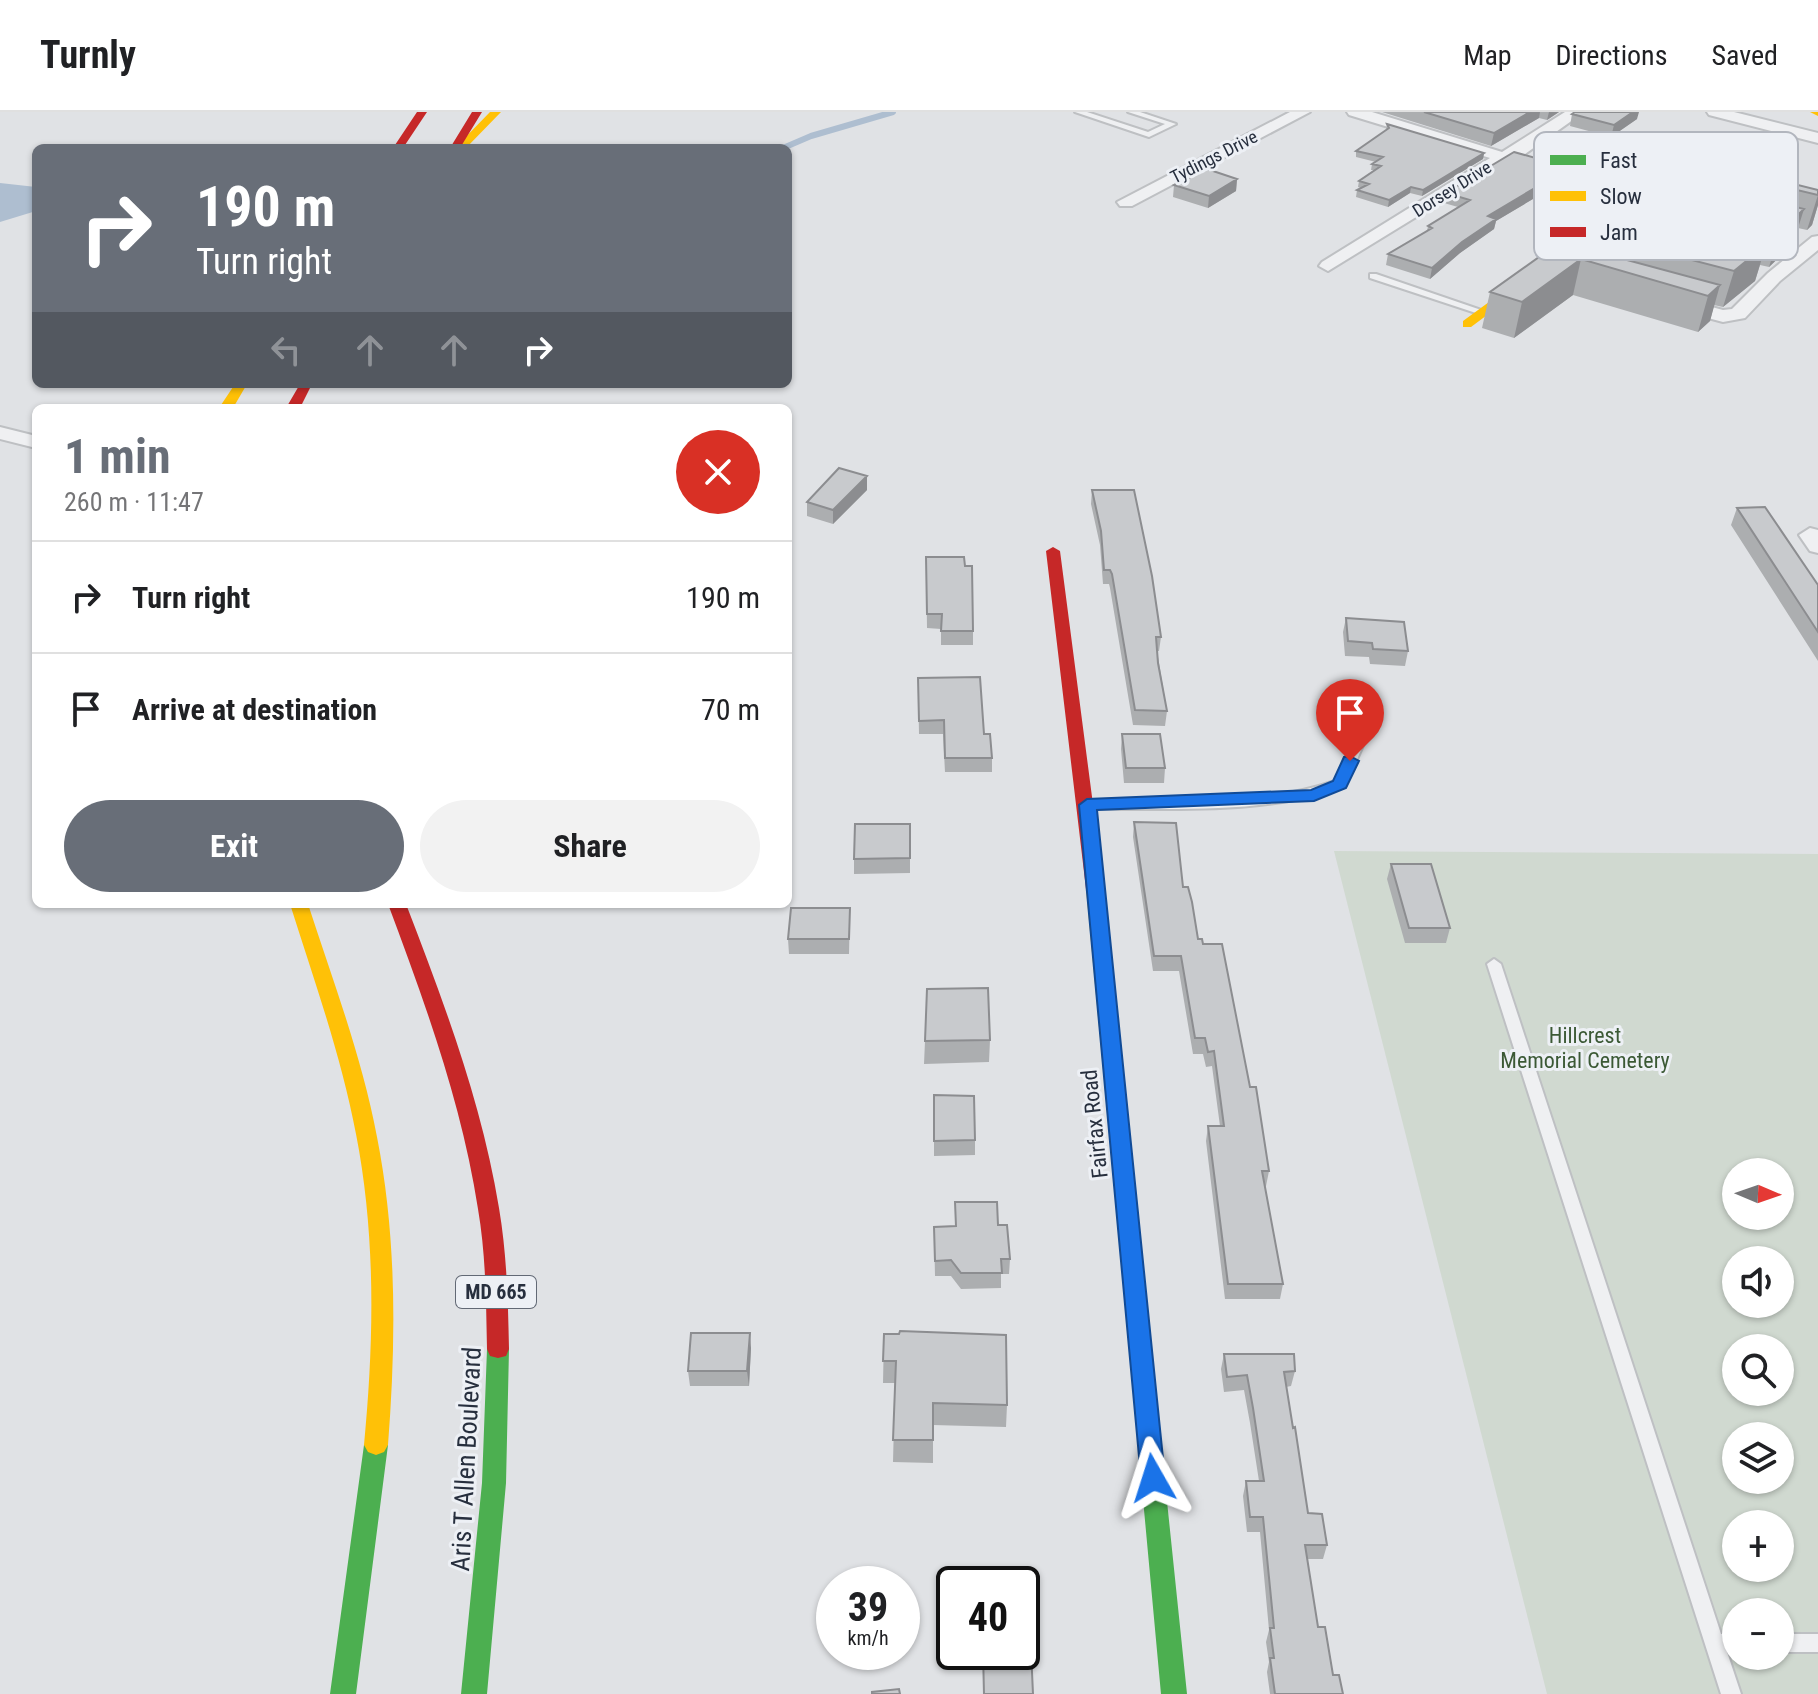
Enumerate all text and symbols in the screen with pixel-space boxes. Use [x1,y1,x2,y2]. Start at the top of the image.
text: Turnly [40,33,136,77]
text: Map [1463,39,1512,72]
text: Directions [1556,39,1667,72]
text: Saved [1711,39,1778,72]
street label: Tydings Drive [1167,126,1261,187]
legend [1534,132,1798,260]
text: Fast [1600,148,1637,173]
street label: Dorsey Drive [1408,156,1495,221]
text: 190 m [196,174,335,240]
icon: right [64,176,168,280]
text: Slow [1600,184,1642,209]
text: Jam [1600,220,1638,245]
text: Turn right [196,241,332,283]
icon: left [264,328,308,372]
icon: ahead [348,328,392,372]
icon: ahead [432,328,476,372]
icon: right [516,328,560,372]
text: 1 min [64,428,171,485]
button: close [676,430,760,514]
text: 260 m · 11:47 [64,487,204,517]
icon: right [64,575,108,619]
text: Turn right [132,580,250,615]
text: 190 m [686,580,760,615]
pin [1316,679,1384,761]
icon: arrive [64,687,108,731]
icon: arrive [1328,691,1372,735]
text: Arrive at destination [132,692,377,727]
text: 70 m [701,692,760,727]
button: Exit [64,800,404,892]
button: Share [420,800,760,892]
park label: Hillcrest Memorial Cemetery [1500,1023,1670,1073]
street label: Fairfax Road [1076,1068,1113,1179]
north arrow [1722,1158,1794,1230]
map controls [1722,1158,1794,1670]
button: sound [1722,1246,1794,1318]
road number: MD 665 [456,1276,536,1308]
button: search [1722,1334,1794,1406]
street label: Aris T Allen Boulevard [445,1346,487,1572]
button: layers [1722,1422,1794,1494]
position arrow [1111,1436,1195,1520]
button: + [1722,1510,1794,1582]
speed limit sign: 40 [936,1566,1040,1670]
text: 39 [848,1584,888,1631]
button: − [1722,1598,1794,1670]
text: km/h [847,1626,889,1650]

